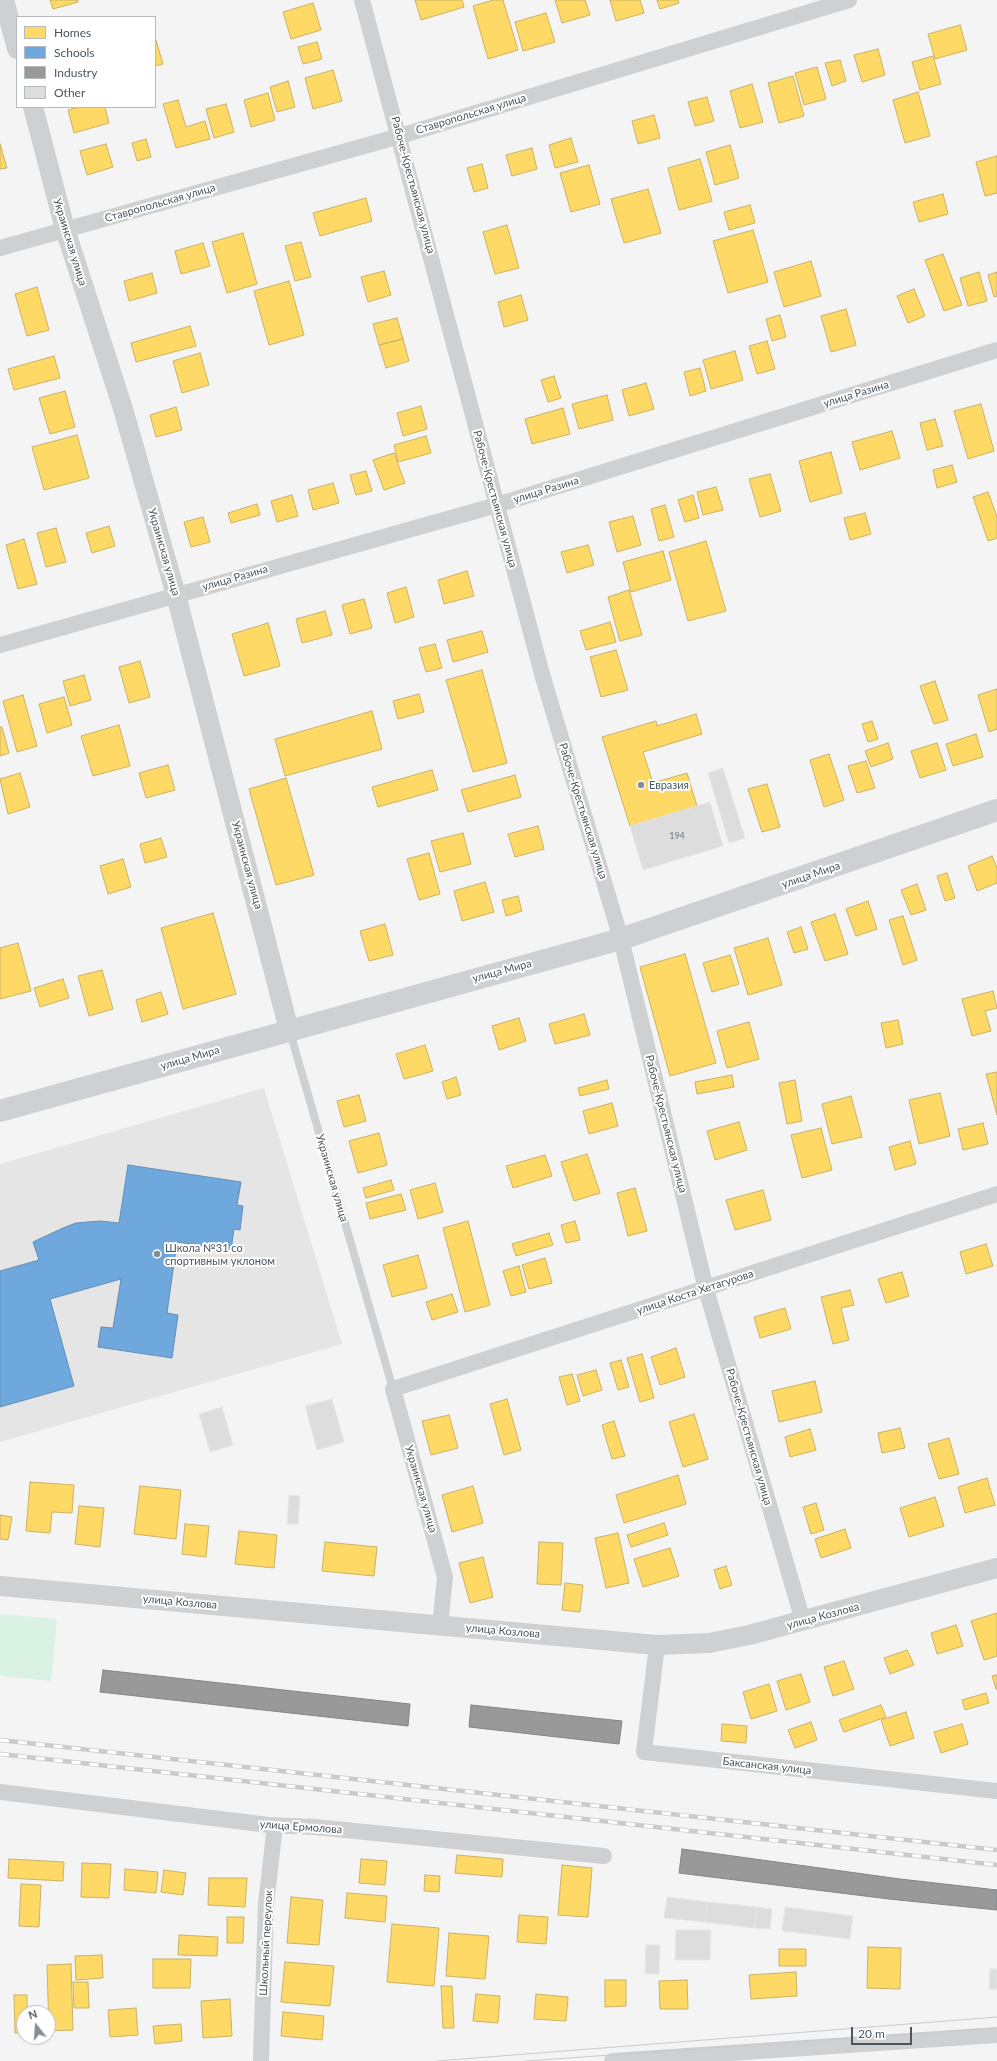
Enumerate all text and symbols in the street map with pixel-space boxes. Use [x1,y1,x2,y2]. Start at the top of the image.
legend [16,16,156,108]
text: Homes [54,25,91,40]
text: Schools [54,45,95,60]
text: Industry [54,65,97,80]
text: Other [54,85,85,100]
street label: Ставропольская улица [414,91,528,137]
street label: Рабоче-Крестьянская улица [388,115,438,255]
street label: Ставропольская улица [103,181,217,225]
street label: Украинская улица [50,197,90,287]
street label: улица Разина [822,378,890,410]
street label: Рабоче-Крестьянская улица [470,429,520,569]
street label: улица Разина [512,474,580,506]
street label: Украинская улица [145,507,183,597]
street label: улица Разина [201,562,269,594]
street label: Рабоче-Крестьянская улица [556,741,610,881]
place label: Евразия [649,778,689,792]
marker: Евразия [636,780,646,790]
street label: Украинская улица [229,820,265,910]
house number: 194 [669,831,685,841]
street label: улица Мира [780,859,842,891]
street label: улица Мира [471,957,533,985]
street label: улица Мира [159,1043,221,1073]
street label: Рабоче-Крестьянская улица [642,1054,690,1194]
street label: Украинская улица [313,1133,351,1223]
place label: Школа №31 со спортивным уклоном [165,1241,275,1267]
marker: Школа №31 со спортивным уклоном [152,1249,162,1259]
street label: улица Коста Хетагурова [635,1267,755,1317]
street label: Рабоче-Крестьянская улица [723,1367,775,1507]
street label: Украинская улица [402,1444,440,1534]
street label: улица Козлова [142,1592,218,1612]
street label: улица Козлова [785,1600,861,1632]
street label: улица Козлова [465,1621,541,1641]
street label: Баксанская улица [722,1755,812,1777]
street label: улица Ермолова [259,1818,343,1836]
street label: Школьный переулок [257,1890,275,1996]
north arrow [16,2005,56,2045]
text: N [27,2007,39,2021]
scale bar [853,2019,914,2045]
text: 20 m [858,2026,885,2041]

